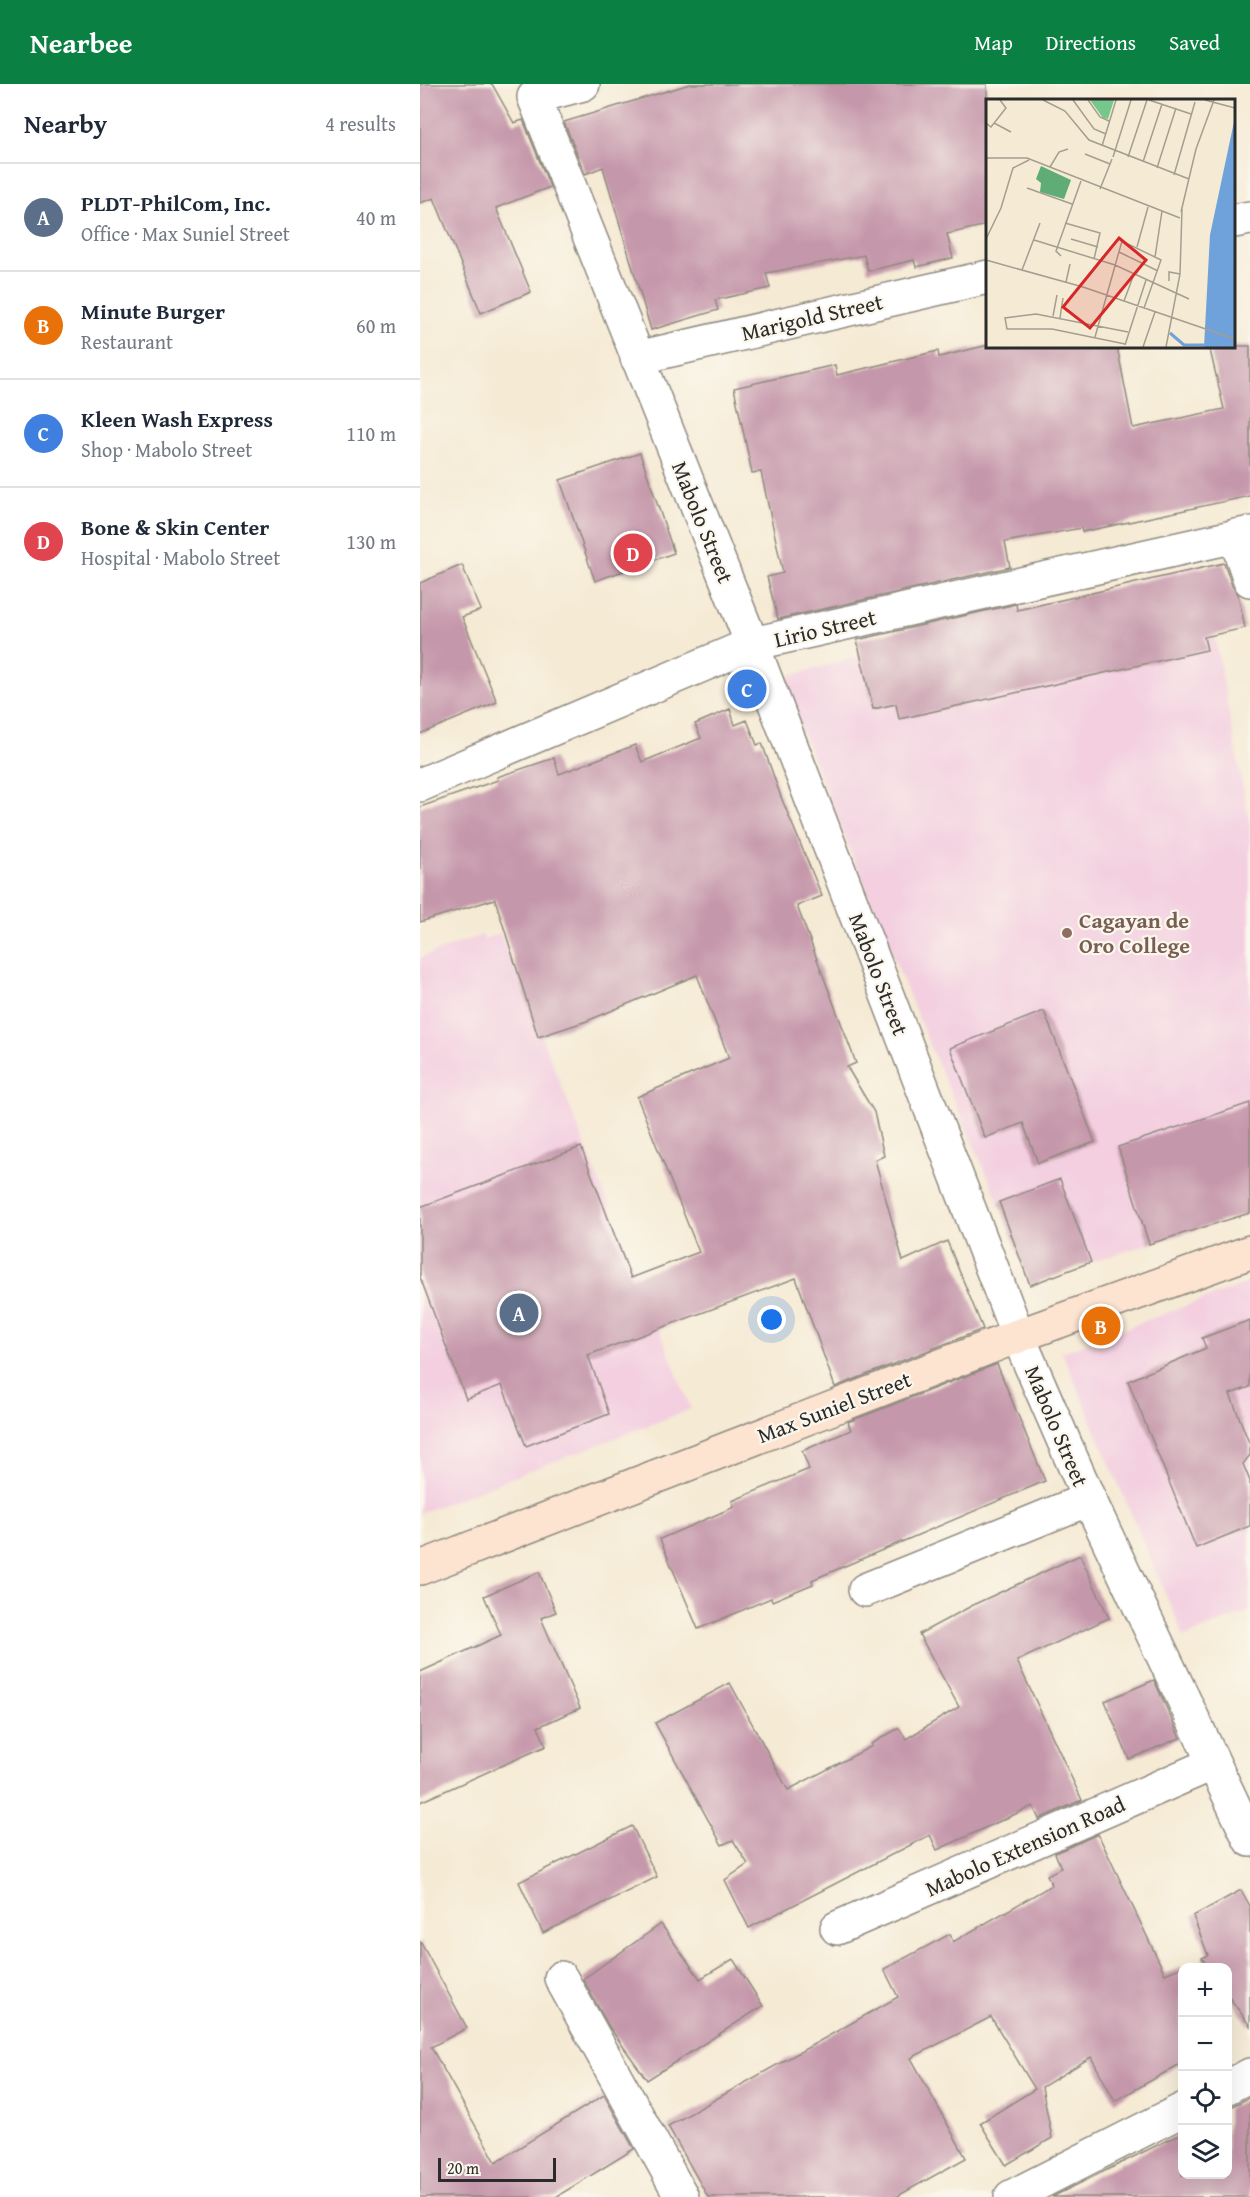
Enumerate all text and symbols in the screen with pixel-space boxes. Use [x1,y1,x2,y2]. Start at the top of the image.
text: Nearbee [30,22,133,63]
text: Map [974,27,1013,58]
text: Directions [1046,27,1136,58]
text: Saved [1169,27,1220,58]
inset map [986,99,1235,348]
text: Nearby [24,104,107,143]
text: 4 results [325,109,396,138]
text: PLDT-PhilCom, Inc. [81,187,271,219]
text: A [37,203,50,232]
text: 40 m [356,203,396,232]
text: Office · Max Suniel Street [81,219,290,248]
street label: Marigold Street [738,285,886,349]
text: Minute Burger [81,295,225,327]
text: B [37,311,50,340]
text: 60 m [356,311,396,340]
text: Restaurant [81,327,173,356]
text: Kleen Wash Express [81,403,273,435]
text: C [38,419,49,448]
text: 110 m [346,419,396,448]
text: Shop · Mabolo Street [81,435,252,464]
street label: Mabolo Street [664,456,742,588]
text: Bone & Skin Center [81,511,269,543]
text: D [37,527,50,556]
text: 130 m [346,527,396,556]
pin: D [614,530,652,576]
text: Hospital · Mabolo Street [81,543,280,572]
street label: Lirio Street [771,601,879,655]
pin: C [728,666,766,712]
place label: Cagayan de Oro College [1079,904,1190,961]
street label: Mabolo Street [841,908,917,1040]
marker: Cagayan de Oro College [1060,926,1074,940]
pin: A [500,1290,538,1336]
pin: B [1082,1304,1120,1348]
your location [757,1305,786,1334]
street label: Mabolo Street [1017,1360,1097,1492]
street label: Max Suniel Street [752,1363,916,1451]
street label: Mabolo Extension Road [920,1787,1130,1904]
map controls [1178,1963,1232,2179]
button: + [1178,1963,1232,2017]
button: − [1178,2017,1232,2071]
button: locate [1178,2071,1232,2125]
button: layers [1178,2125,1232,2179]
scale bar [438,2155,556,2182]
text: 20 m [447,2156,479,2180]

